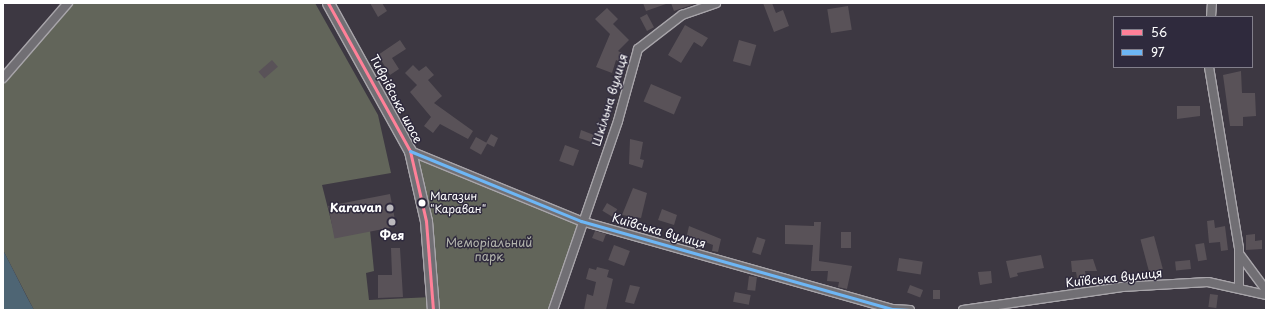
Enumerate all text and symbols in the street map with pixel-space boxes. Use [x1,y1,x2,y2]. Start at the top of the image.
legend [1113,16,1253,68]
text: 56 [1151,23,1167,41]
text: 97 [1151,43,1165,61]
street label: Шкільна вулиця [589,52,631,148]
street label: Тиврівське шосе [367,53,425,145]
place label: Магазин "Караван" [430,190,486,216]
marker: Магазин "Караван" [417,198,427,208]
place label: Karavan [330,201,382,215]
marker: Karavan [385,203,395,213]
street label: Київська вулиця [610,211,708,251]
marker: Фея [387,217,397,227]
place label: Фея [380,229,404,243]
park label: Меморіальний парк [446,236,532,264]
street label: Київська вулиця [1065,266,1163,290]

